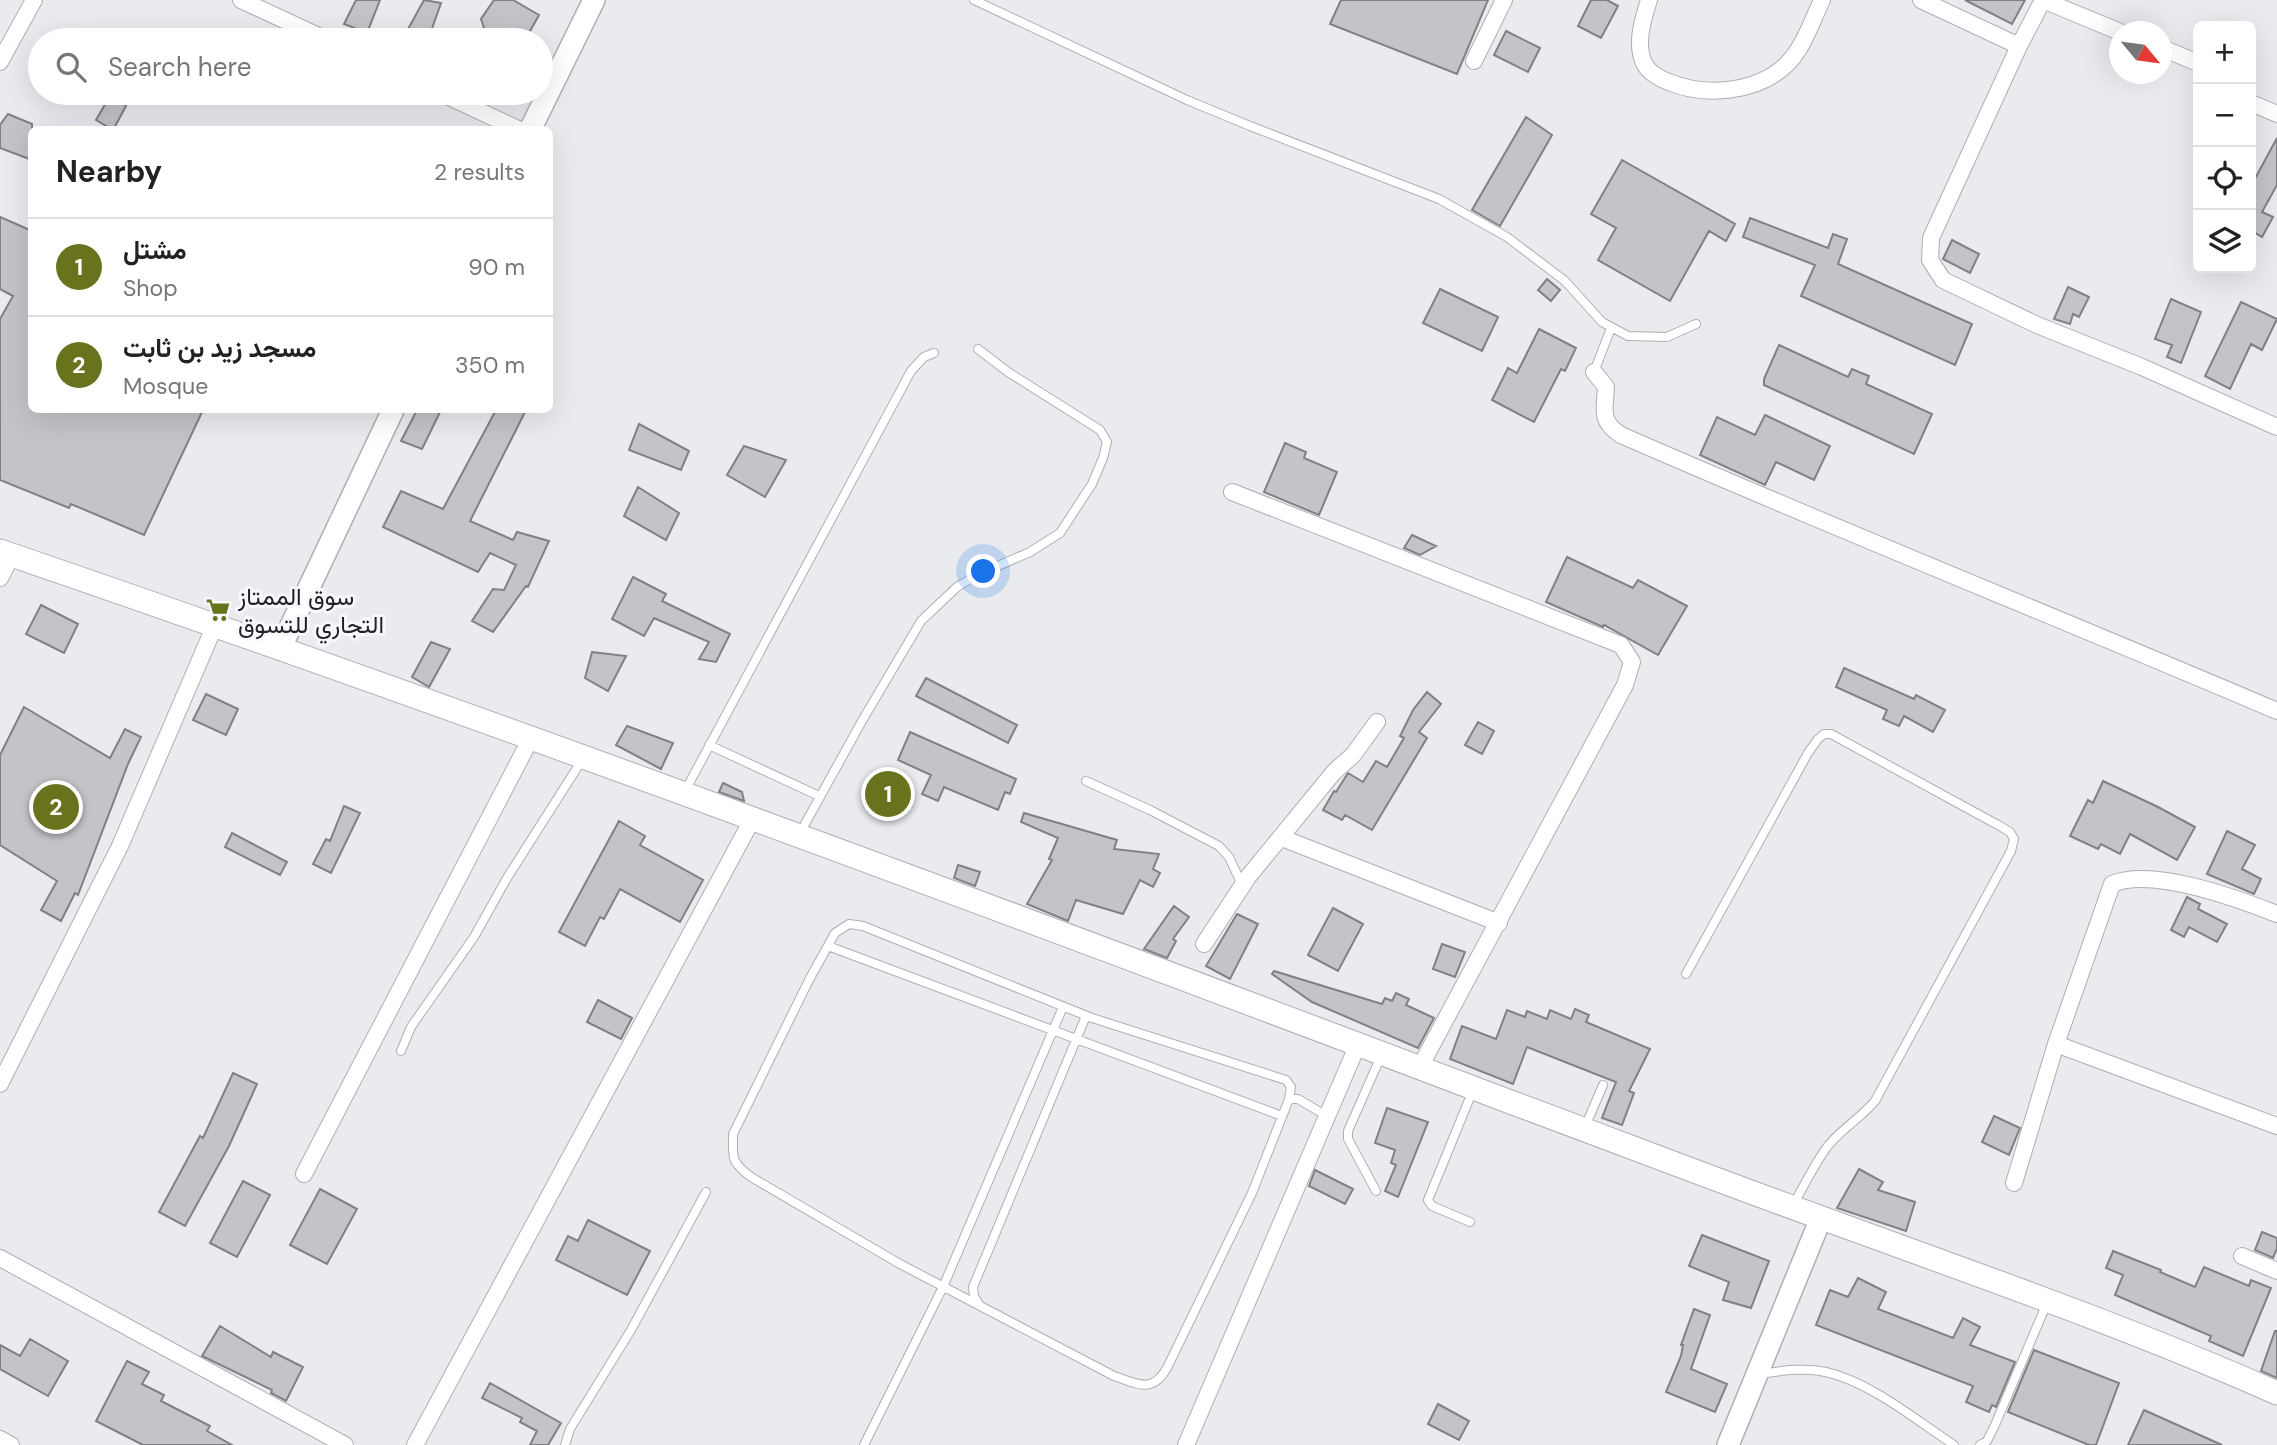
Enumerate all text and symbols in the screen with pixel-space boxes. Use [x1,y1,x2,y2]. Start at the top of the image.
north arrow [2109,21,2172,84]
map controls [2193,21,2256,273]
button: + [2193,21,2256,84]
search box [28,28,553,105]
icon: search [52,48,90,86]
text: Search here [108,50,251,84]
button: − [2193,84,2256,147]
button: locate [2193,147,2256,210]
text: Nearby [56,152,162,191]
text: 2 results [434,157,525,187]
button: layers [2193,210,2256,273]
text: مشتل [123,233,187,267]
text: 1 [75,252,83,282]
text: 90 m [468,252,525,282]
text: Shop [123,273,178,303]
text: مسجد زيد بن ثابت [123,331,316,365]
text: 2 [72,350,86,380]
text: 350 m [455,350,525,380]
text: Mosque [123,371,208,401]
your location [966,554,1000,588]
place label: سوق الممتاز التجاري للتسوق [237,581,384,644]
supermarket icon: سوق الممتاز التجاري للتسوق [204,596,232,624]
pin: 1 [865,768,911,820]
pin: 2 [33,781,79,833]

